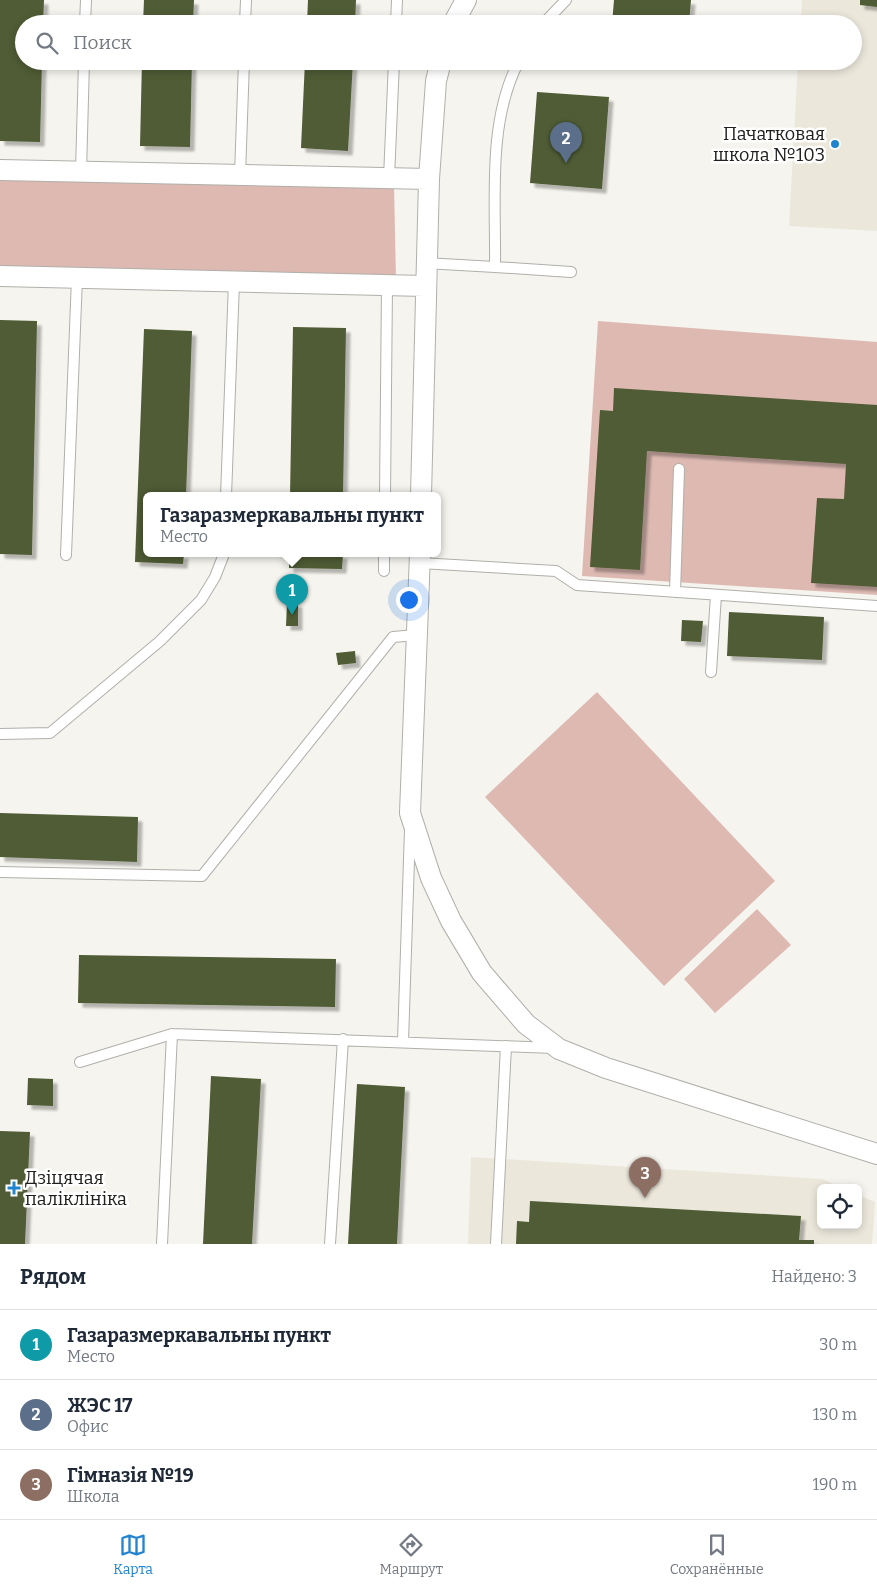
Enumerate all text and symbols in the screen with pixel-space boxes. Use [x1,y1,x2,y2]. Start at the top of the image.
search box [15,15,862,70]
icon: search [33,29,61,57]
text: Поиск [73,31,132,54]
pin: 2 [550,122,582,163]
place label: Пачатковая школа №103 [713,123,825,166]
marker: Пачатковая школа №103 [829,138,841,150]
popup [143,492,441,557]
text: Газаразмеркавальны пункт [160,504,424,527]
text: Место [160,527,208,546]
pin: 1 [276,574,308,615]
your location [396,587,422,613]
pin: 3 [629,1157,661,1198]
place label: Дзіцячая паліклініка [25,1167,127,1210]
marker: Дзіцячая паліклініка [7,1181,21,1195]
map controls [817,1184,862,1229]
button: locate [817,1184,862,1229]
text: Рядом [20,1264,86,1290]
text: Найдено: 3 [772,1267,857,1286]
text: Газаразмеркавальны пункт [67,1324,331,1347]
text: 1 [33,1335,39,1354]
text: 30 m [819,1335,857,1354]
text: Место [67,1347,115,1366]
text: ЖЭС 17 [67,1394,133,1417]
text: 2 [31,1405,41,1424]
text: 130 m [813,1405,857,1424]
text: Офис [67,1417,109,1436]
text: Гімназія №19 [67,1464,194,1487]
text: 3 [31,1475,41,1494]
text: 190 m [812,1475,857,1494]
text: Школа [67,1487,119,1506]
tab: Карта [113,1531,153,1578]
tab: Маршрут [380,1531,443,1578]
tab: Сохранённые [670,1531,764,1578]

